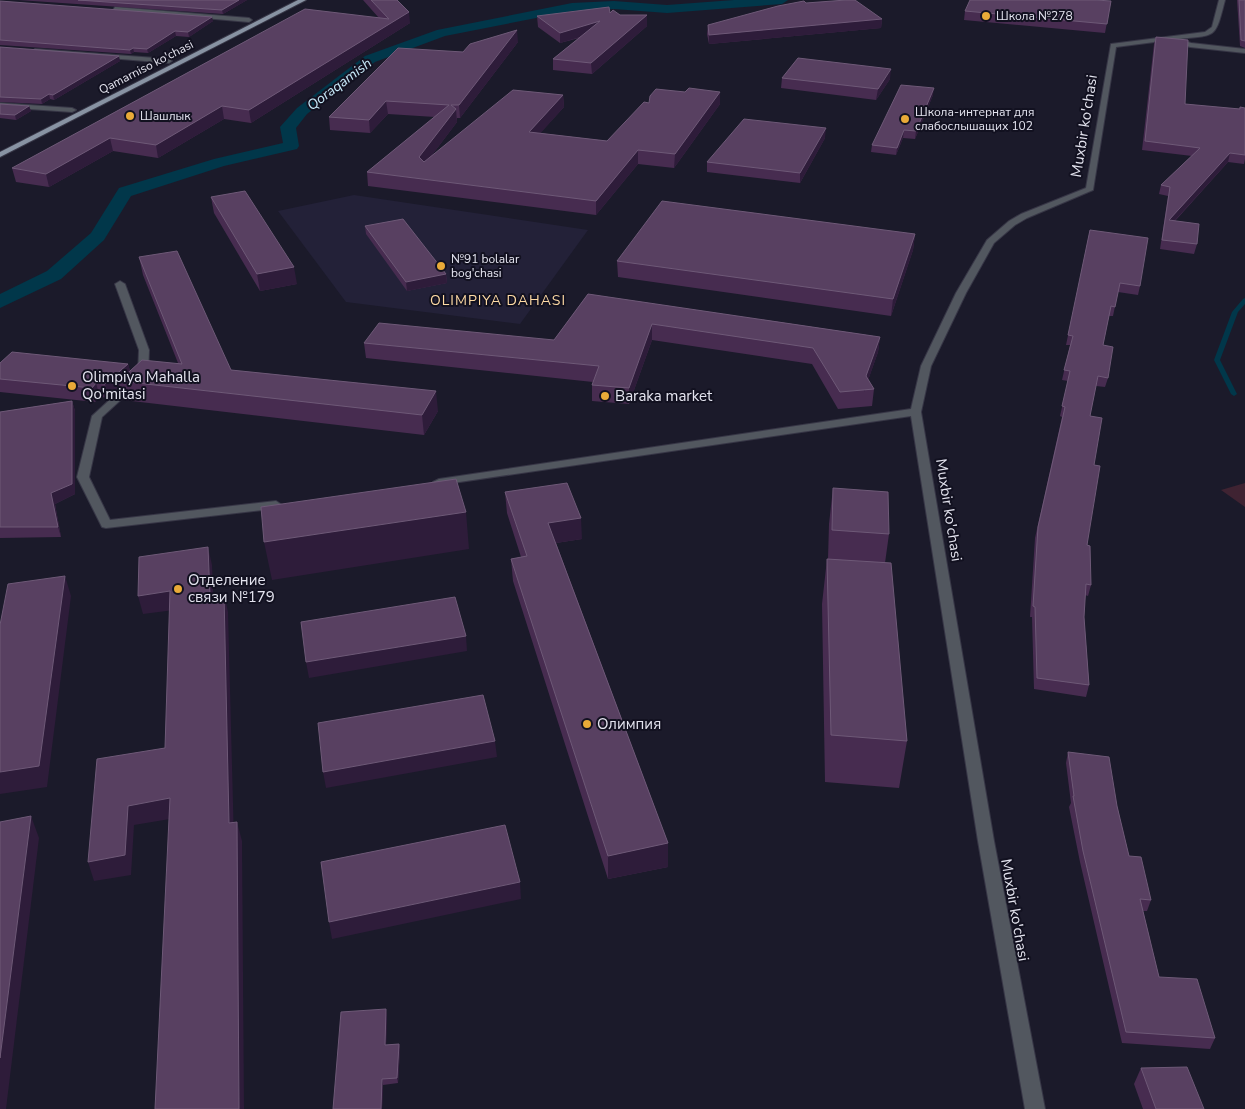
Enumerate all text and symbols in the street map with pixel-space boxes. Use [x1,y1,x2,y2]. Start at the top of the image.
place label: Школа №278 [996,8,1073,24]
marker: Школа №278 [980,10,992,22]
street label: Qamarniso ko'chasi [96,36,196,98]
water label: Qoraqamish [303,54,376,115]
street label: Muxbir ko'chasi [1066,73,1102,179]
place label: Школа-интернат для слабослышащих 102 [915,104,1034,134]
place label: Шашлык [140,108,191,124]
marker: Шашлык [124,110,136,122]
marker: Школа-интернат для слабослышащих 102 [899,113,911,125]
place label: №91 bolalar bog'chasi [451,251,520,281]
marker: №91 bolalar bog'chasi [435,260,447,272]
district label: OLIMPIYA DAHASI [430,291,566,310]
place label: Olimpiya Mahalla Qo'mitasi [82,367,200,404]
marker: Olimpiya Mahalla Qo'mitasi [66,380,78,392]
place label: Baraka market [615,386,713,406]
marker: Baraka market [599,390,611,402]
street label: Muxbir ko'chasi [931,457,967,563]
place label: Отделение связи №179 [188,570,275,607]
marker: Отделение связи №179 [172,583,184,595]
place label: Олимпия [597,714,661,734]
marker: Олимпия [581,718,593,730]
street label: Muxbir ko'chasi [996,857,1034,963]

